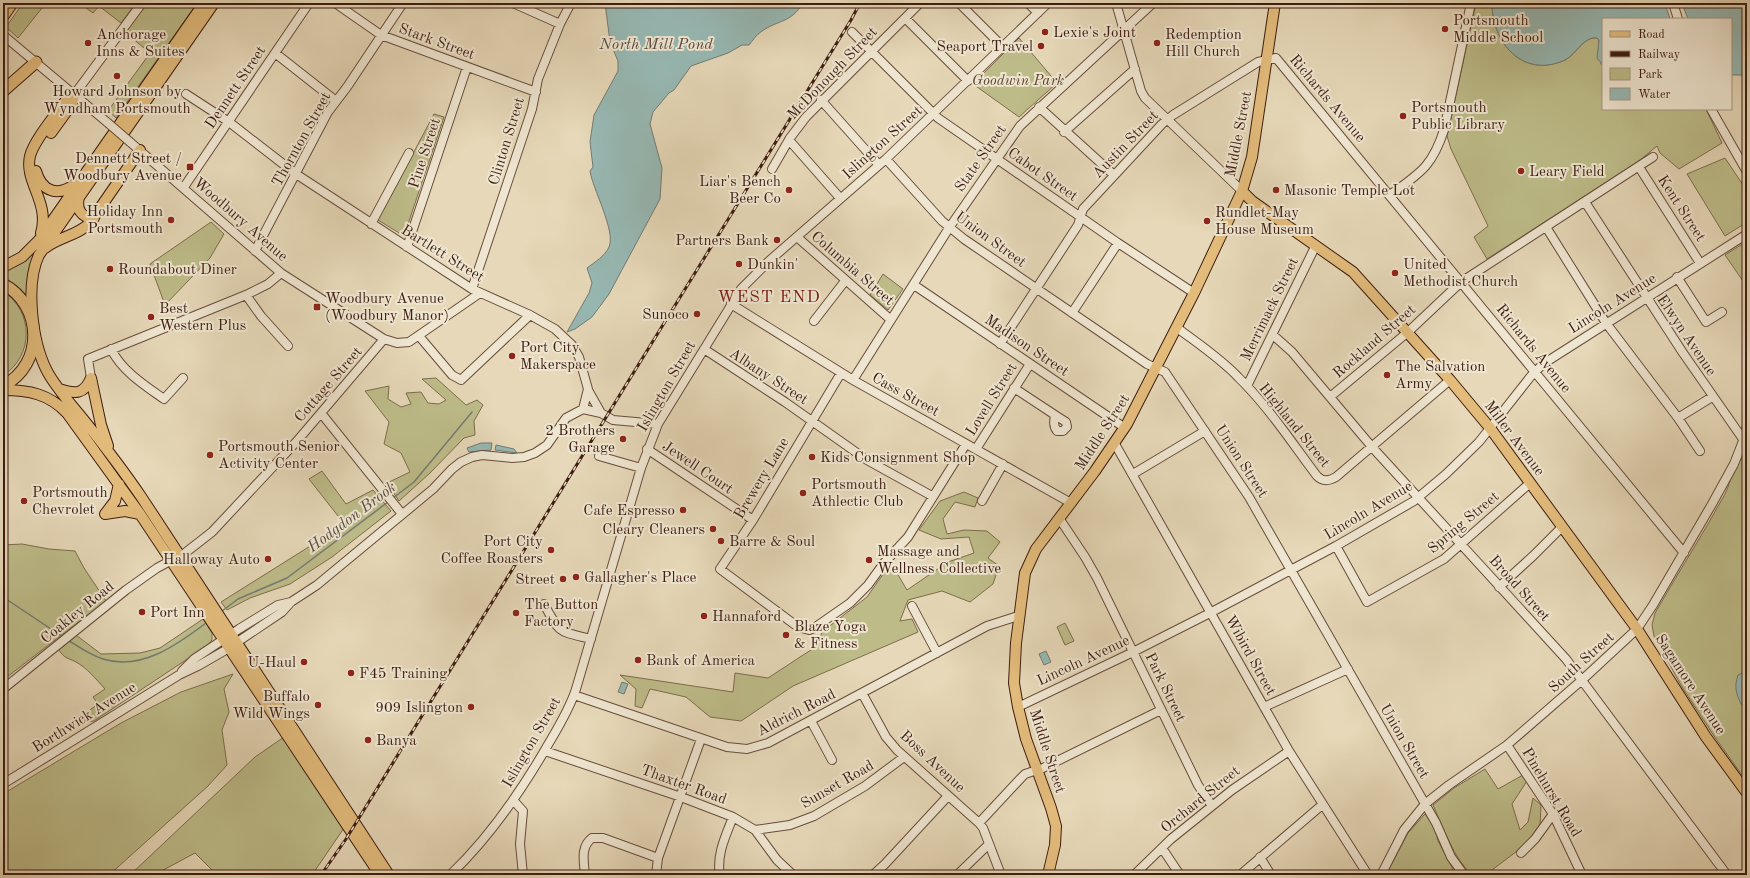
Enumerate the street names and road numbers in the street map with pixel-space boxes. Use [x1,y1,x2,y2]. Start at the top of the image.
street label: Stark Street [396,22,477,63]
street label: McDonough Street [785,25,881,123]
street label: Dennett Street [203,44,269,132]
street label: Richards Avenue [1286,52,1368,146]
street label: Thornton Street [270,90,334,189]
street label: Middle Street [1224,90,1255,179]
street label: Clinton Street [487,96,528,187]
street label: Islington Street [840,104,926,183]
street label: Austin Street [1090,108,1162,182]
street label: Pine Street [407,116,444,191]
street label: State Street [953,123,1010,195]
street label: Cabot Street [1004,146,1080,205]
street label: Kent Street [1654,173,1708,245]
street label: Woodbury Avenue [190,175,290,265]
street label: Union Street [952,210,1028,271]
street label: Bartlett Street [398,223,486,286]
street label: Columbia Street [808,229,896,309]
street label: Merrimack Street [1239,255,1302,364]
street label: Lincoln Avenue [1566,271,1659,337]
street label: Elwyn Avenue [1653,293,1718,379]
street label: Rockland Street [1331,302,1419,382]
street label: Richards Avenue [1493,302,1573,396]
street label: Madison Street [981,313,1071,380]
street label: Islington Street [635,339,699,434]
street label: Cottage Street [293,344,366,426]
street label: Albany Street [726,346,810,408]
street label: Lovell Street [964,361,1021,439]
street label: Cass Street [869,371,941,420]
street label: Highland Street [1255,381,1332,471]
street label: Middle Street [1073,392,1133,473]
street label: Miller Avenue [1481,399,1547,479]
street label: Union Street [1212,423,1270,501]
street label: Brewery Lane [732,435,792,522]
street label: Jewell Court [659,439,735,497]
street label: Lincoln Avenue [1322,479,1416,544]
street label: Spring Street [1426,489,1502,557]
street label: Broad Street [1485,553,1552,625]
street label: Coakley Road [39,579,117,647]
street label: Wibird Street [1222,613,1278,698]
street label: South Street [1546,630,1618,696]
street label: Sagamore Avenue [1652,632,1728,738]
street label: Lincoln Avenue [1035,633,1132,689]
street label: Park Street [1142,651,1188,725]
street label: Borthwick Avenue [30,680,139,756]
street label: Aldrich Road [755,687,838,740]
street label: Islington Street [500,695,564,790]
street label: Union Street [1376,702,1431,782]
street label: Middle Street [1026,708,1067,795]
street label: Boss Avenue [897,728,967,796]
street label: Pinehurst Road [1518,746,1583,840]
street label: Sunset Road [799,758,877,812]
street label: Thaxter Road [639,763,728,808]
street label: Orchard Street [1159,764,1243,836]

